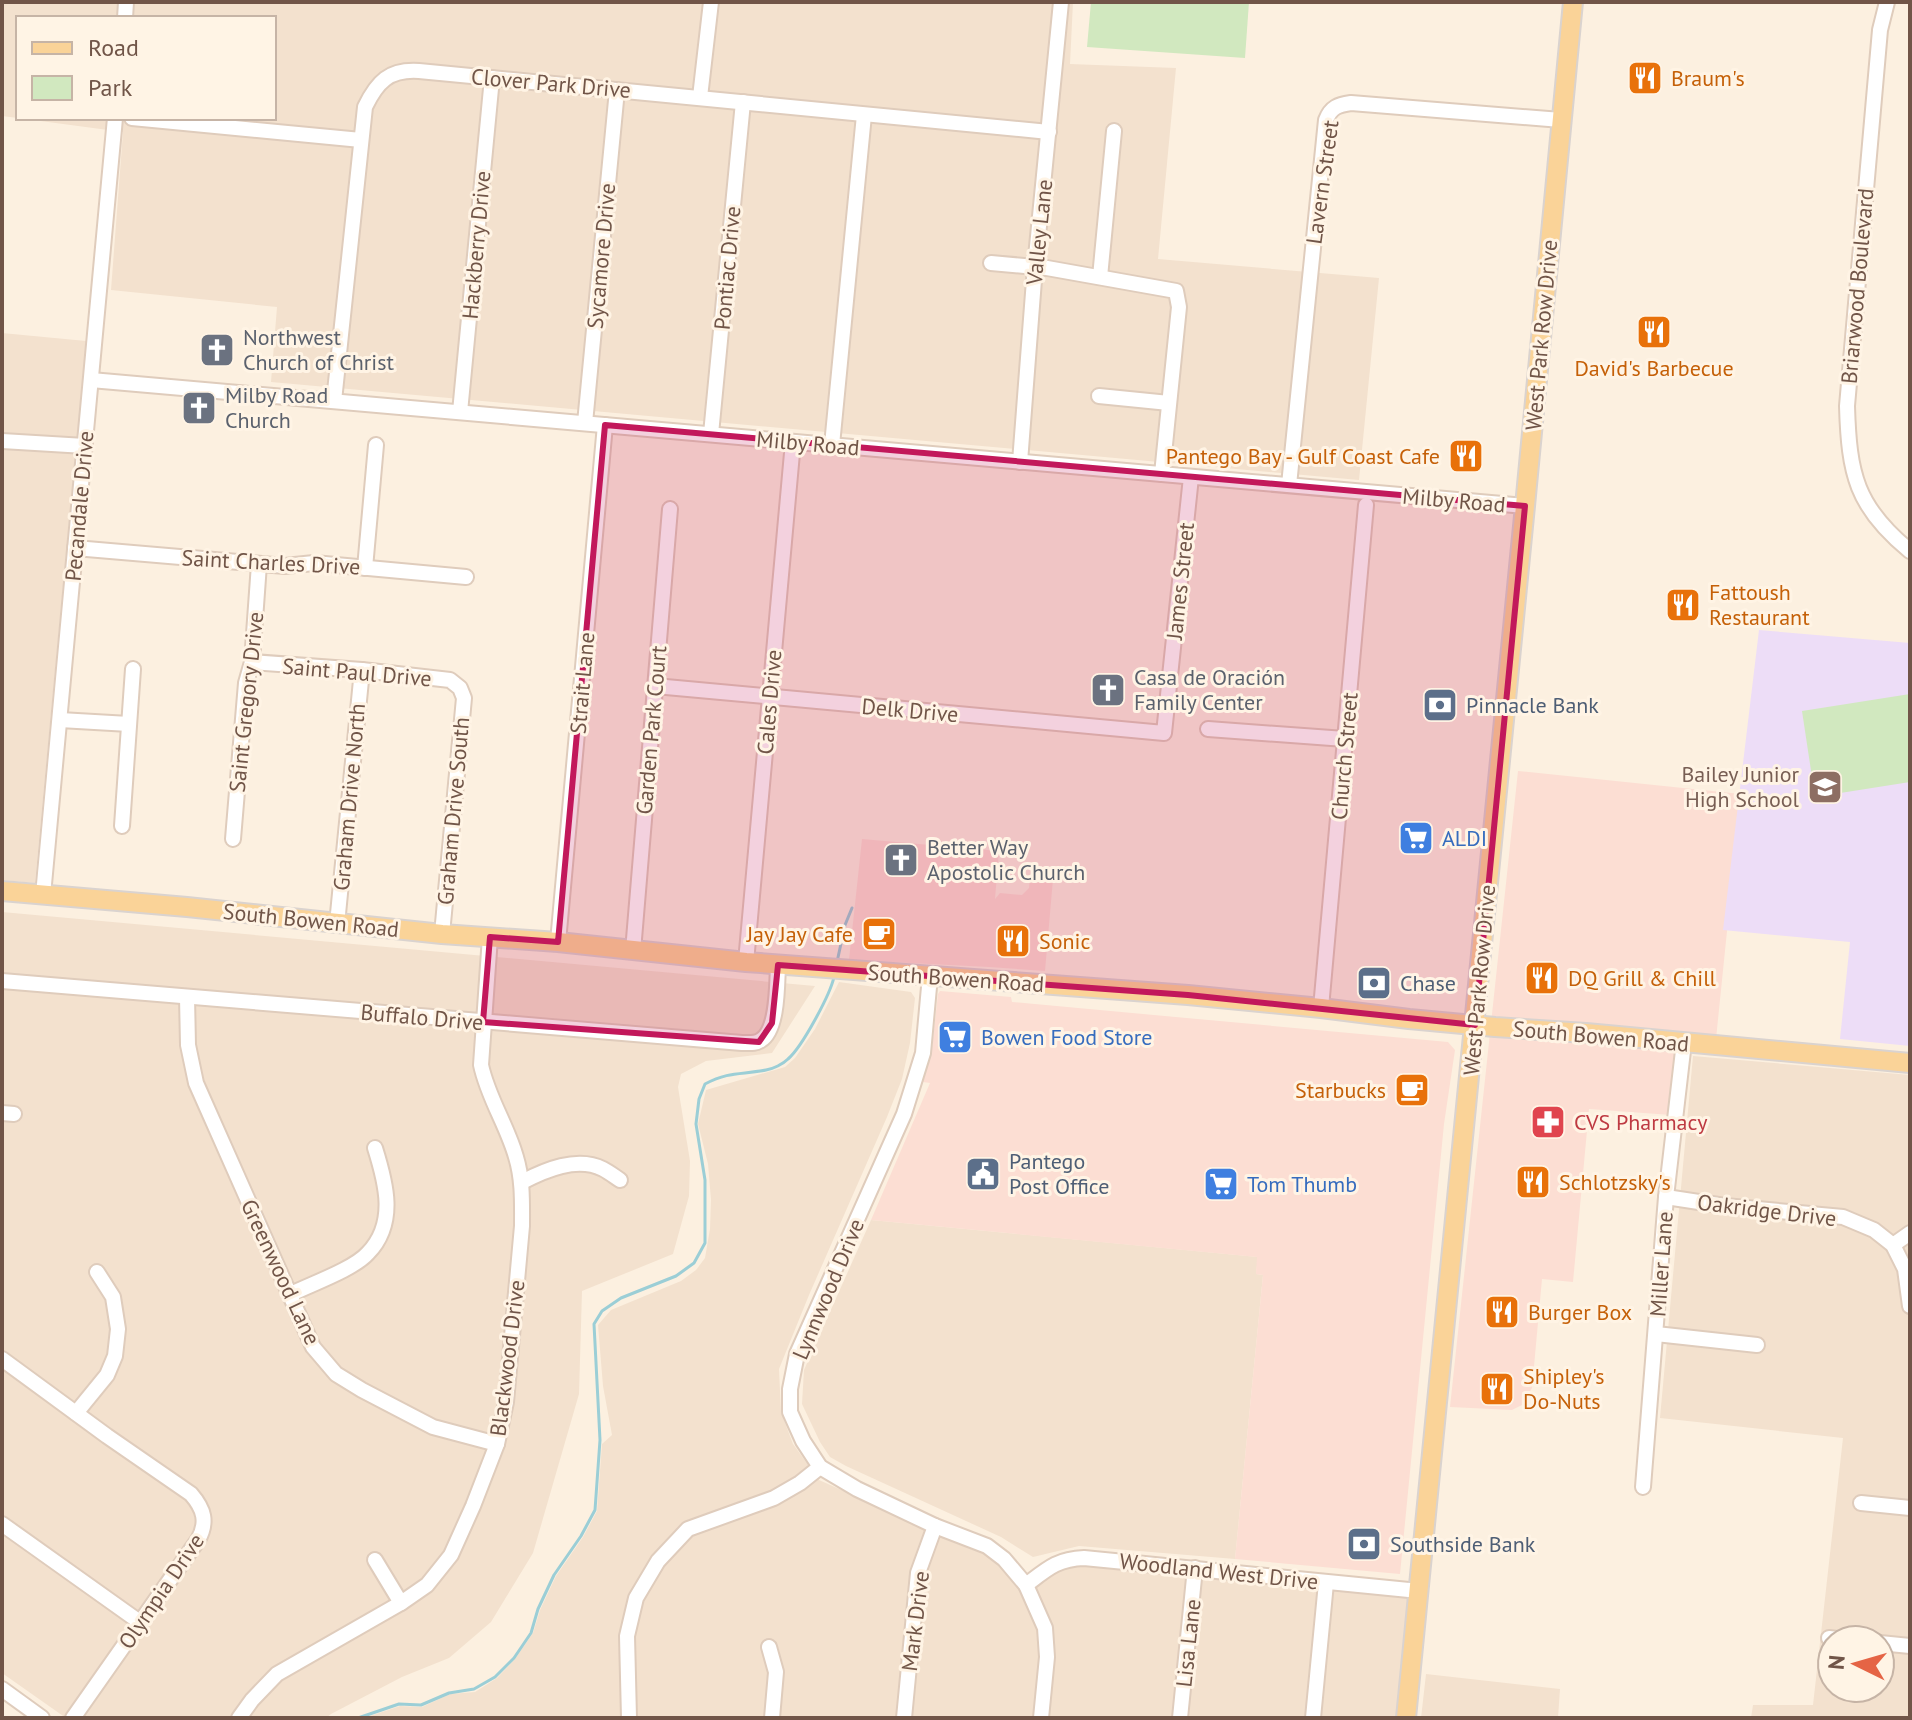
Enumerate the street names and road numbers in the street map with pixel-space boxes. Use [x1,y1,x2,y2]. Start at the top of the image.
street label: Clover Park Drive [470,62,632,104]
street label: Lavern Street [1299,118,1345,246]
street label: Hackberry Drive [456,170,496,320]
street label: Valley Lane [1019,178,1058,287]
street label: Sycamore Drive [581,182,621,330]
street label: Briarwood Boulevard [1834,187,1880,385]
street label: Pontiac Drive [708,205,746,331]
street label: West Park Row Drive [1519,239,1563,431]
street label: Milby Road [755,425,861,461]
street label: Pecandale Drive [58,430,100,582]
street label: Milby Road [1401,482,1507,518]
street label: James Street [1160,520,1200,642]
street label: Saint Charles Drive [181,543,361,581]
street label: Saint Gregory Drive [223,610,269,794]
street label: Strait Lane [564,631,600,735]
street label: Garden Park Court [630,644,672,816]
street label: Cales Drive [750,648,788,756]
street label: Saint Paul Drive [281,652,433,692]
street label: Church Street [1324,691,1364,821]
street label: Delk Drive [860,692,960,728]
street label: Graham Drive North [327,702,371,892]
street label: Graham Drive South [431,716,475,906]
street label: West Park Row Drive [1457,884,1501,1076]
street label: South Bowen Road [222,897,400,943]
street label: South Bowen Road [867,958,1045,998]
street label: Buffalo Drive [359,998,485,1036]
street label: South Bowen Road [1512,1014,1690,1058]
street label: Oakridge Drive [1696,1188,1838,1232]
street label: Greenwood Lane [235,1195,327,1349]
street label: Miller Lane [1643,1210,1679,1318]
street label: Lynnwood Drive [786,1214,870,1364]
street label: Blackwood Drive [484,1278,530,1438]
street label: Olympia Drive [112,1528,210,1654]
street label: Woodland West Drive [1118,1547,1320,1595]
street label: Mark Drive [895,1569,935,1673]
street label: Lisa Lane [1169,1598,1207,1688]

